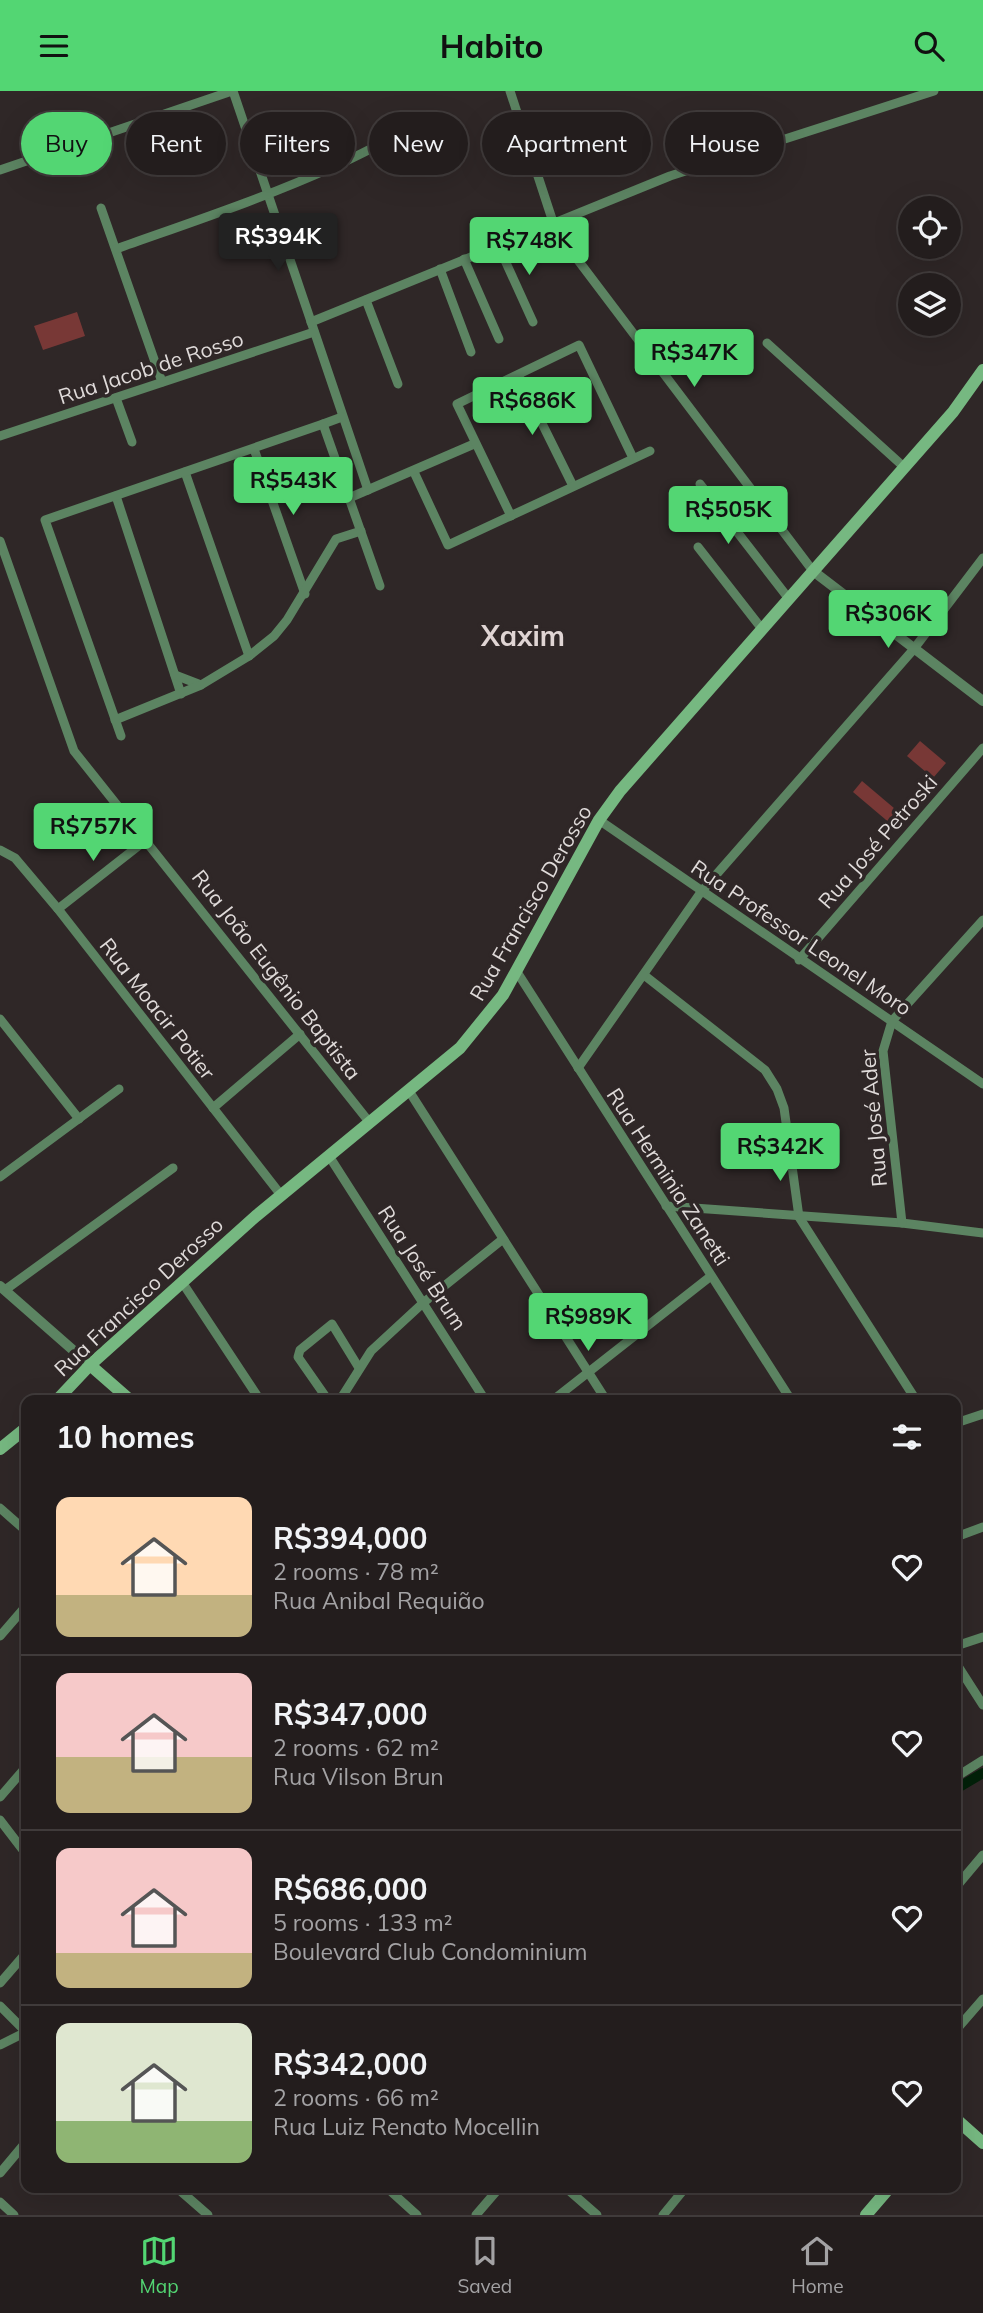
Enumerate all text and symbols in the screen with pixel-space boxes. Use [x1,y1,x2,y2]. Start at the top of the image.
text: Habito [440,26,543,66]
icon: menu [35,27,73,65]
icon: search [910,27,948,65]
chip: Buy [21,112,112,175]
chip: Rent [126,112,226,175]
chip: Filters [240,112,355,175]
chip: New [369,112,468,175]
chip: Apartment [482,112,651,175]
chip: House [665,112,784,175]
map controls [898,196,961,336]
button: locate [898,196,961,259]
pin: R$394K [221,213,335,273]
pin: R$748K [472,218,586,277]
text: R$394K [235,221,321,250]
text: R$748K [486,225,572,254]
button: layers [898,273,961,336]
street label: Rua Jacob de Rosso [55,325,247,409]
pin: R$347K [637,329,751,389]
text: R$347K [651,337,737,366]
pin: R$686K [475,377,589,437]
text: R$686K [489,385,575,414]
pin: R$543K [236,457,350,517]
text: R$543K [250,465,336,494]
pin: R$505K [671,487,785,546]
text: R$505K [685,494,771,523]
pin: R$306K [831,591,945,650]
text: R$306K [845,598,931,627]
district label: Xaxim [480,618,565,653]
street label: Rua José Petroski [812,769,942,914]
street label: Rua Francisco Derosso [463,800,597,1005]
pin: R$757K [36,803,150,863]
text: R$757K [50,811,136,840]
street label: Rua Professor Leonel Moro [686,854,917,1021]
street label: Rua João Eugênio Baptista [187,864,367,1084]
street label: Rua Moacir Potier [94,932,221,1085]
street label: Rua José Ader [854,1048,892,1188]
street label: Rua Herminia Zanetti [602,1083,736,1270]
pin: R$342K [723,1123,837,1183]
text: R$342K [737,1131,823,1160]
street label: Rua José Brum [373,1200,473,1335]
street label: Rua Francisco Derosso [48,1211,228,1381]
pin: R$989K [531,1293,645,1353]
text: R$989K [545,1301,631,1330]
text: 10 homes [56,1418,195,1456]
icon: filters [888,1418,926,1456]
text: R$394,000 [273,1519,428,1557]
icon: home [112,1525,196,1609]
icon: heart [888,1548,926,1586]
text: 2 rooms · 78 m² [273,1557,439,1586]
text: Rua Anibal Requião [273,1586,485,1615]
text: R$347,000 [273,1695,428,1733]
icon: home [112,1701,196,1785]
icon: heart [888,1724,926,1762]
text: 2 rooms · 62 m² [273,1733,439,1762]
text: Rua Vilson Brun [273,1762,444,1791]
text: R$686,000 [273,1870,428,1908]
icon: home [112,1876,196,1960]
icon: heart [888,1899,926,1937]
text: 5 rooms · 133 m² [273,1908,453,1937]
text: Boulevard Club Condominium [273,1937,588,1966]
text: R$342,000 [273,2045,428,2083]
icon: home [112,2051,196,2135]
icon: heart [888,2074,926,2112]
text: 2 rooms · 66 m² [273,2083,439,2112]
text: Rua Luiz Renato Mocellin [273,2112,540,2141]
tab: Map [139,2232,179,2298]
tab: Saved [457,2232,512,2298]
tab: Home [791,2232,844,2298]

